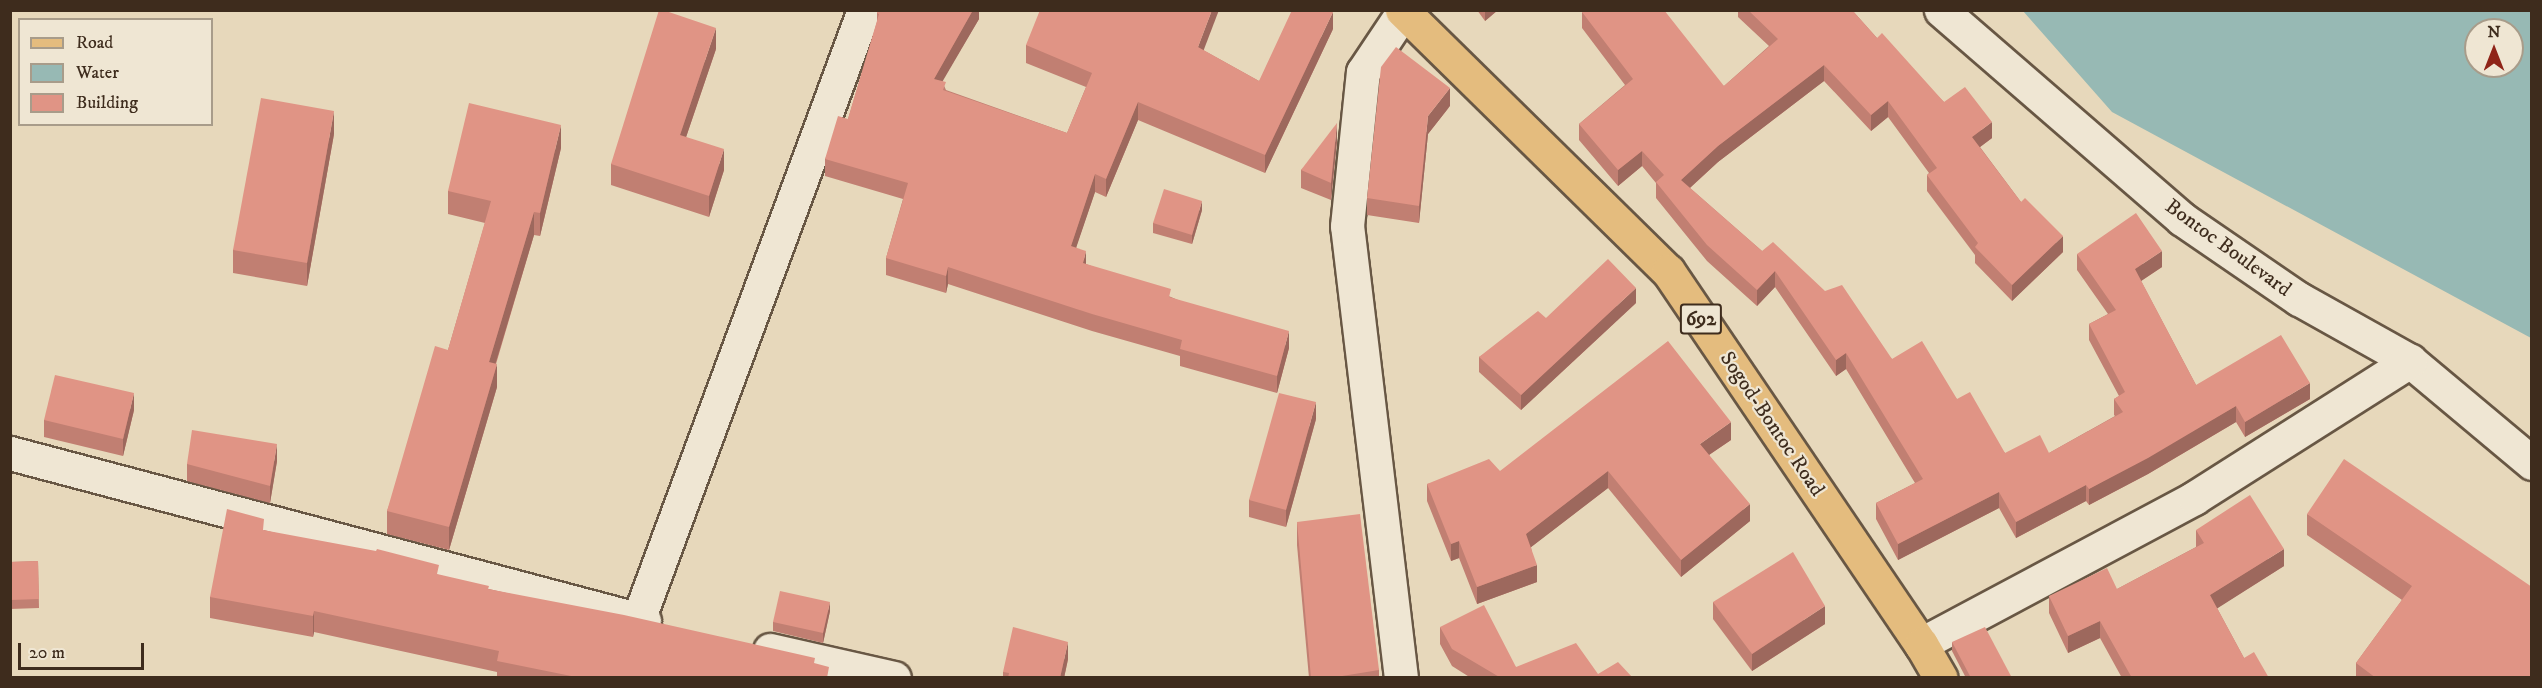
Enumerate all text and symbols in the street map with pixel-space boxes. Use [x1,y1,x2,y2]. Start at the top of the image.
legend [18,18,213,126]
north arrow [2464,18,2524,78]
text: N [2487,22,2501,42]
text: Road [76,32,113,54]
text: Water [76,62,119,84]
text: Building [76,92,138,114]
street label: Bontoc Boulevard [2160,194,2296,302]
road number: 692 [1678,302,1724,336]
street label: Sogod-Bontoc Road [1714,347,1830,501]
scale bar [21,631,147,669]
text: 20 m [29,642,65,664]

